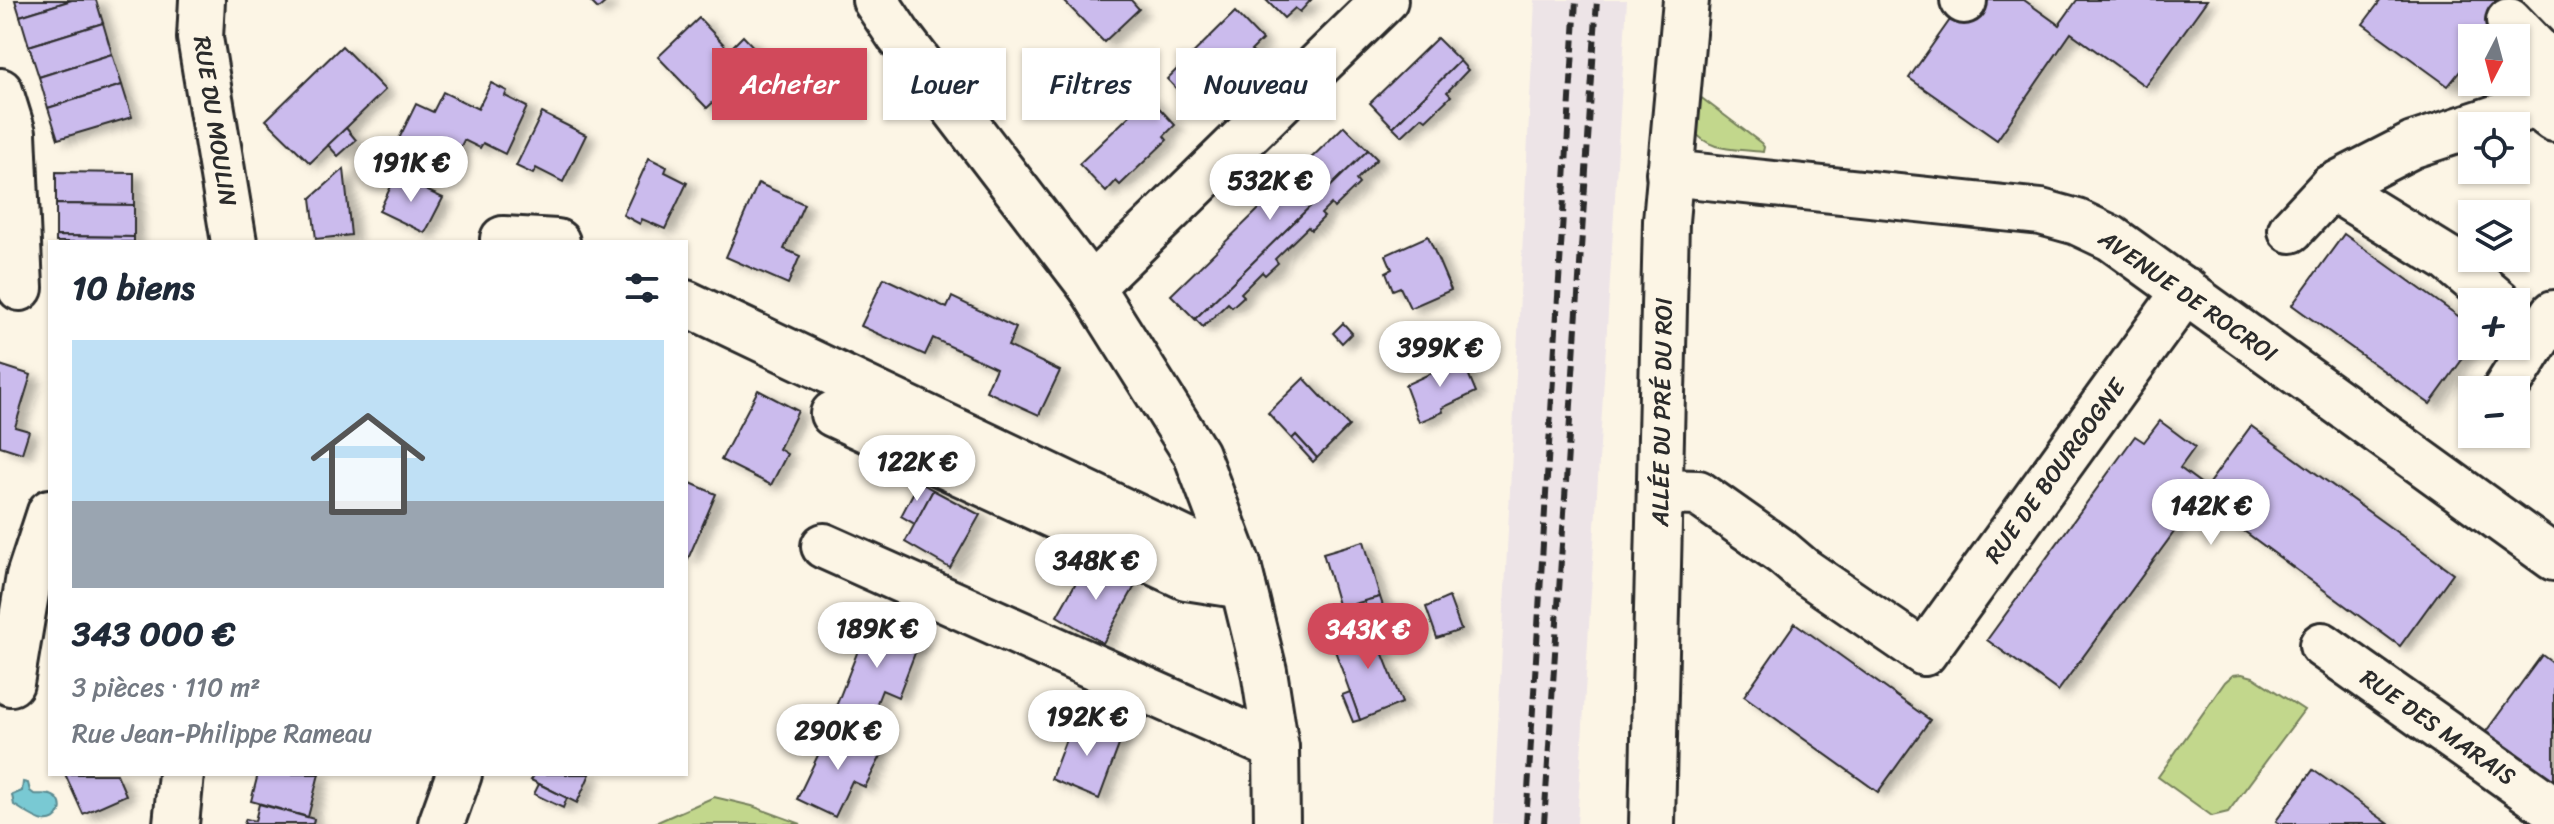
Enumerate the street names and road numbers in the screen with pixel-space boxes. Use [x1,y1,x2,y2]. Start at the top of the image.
street label: RUE DU MOULIN [181,33,249,209]
street label: AVENUE DE ROCROI [2089,218,2287,374]
street label: ALLÉE DU PRÉ DU ROI [1639,297,1685,528]
street label: RUE DE BOURGOGNE [1973,368,2138,573]
street label: RUE DES MARAIS [2351,657,2525,797]

